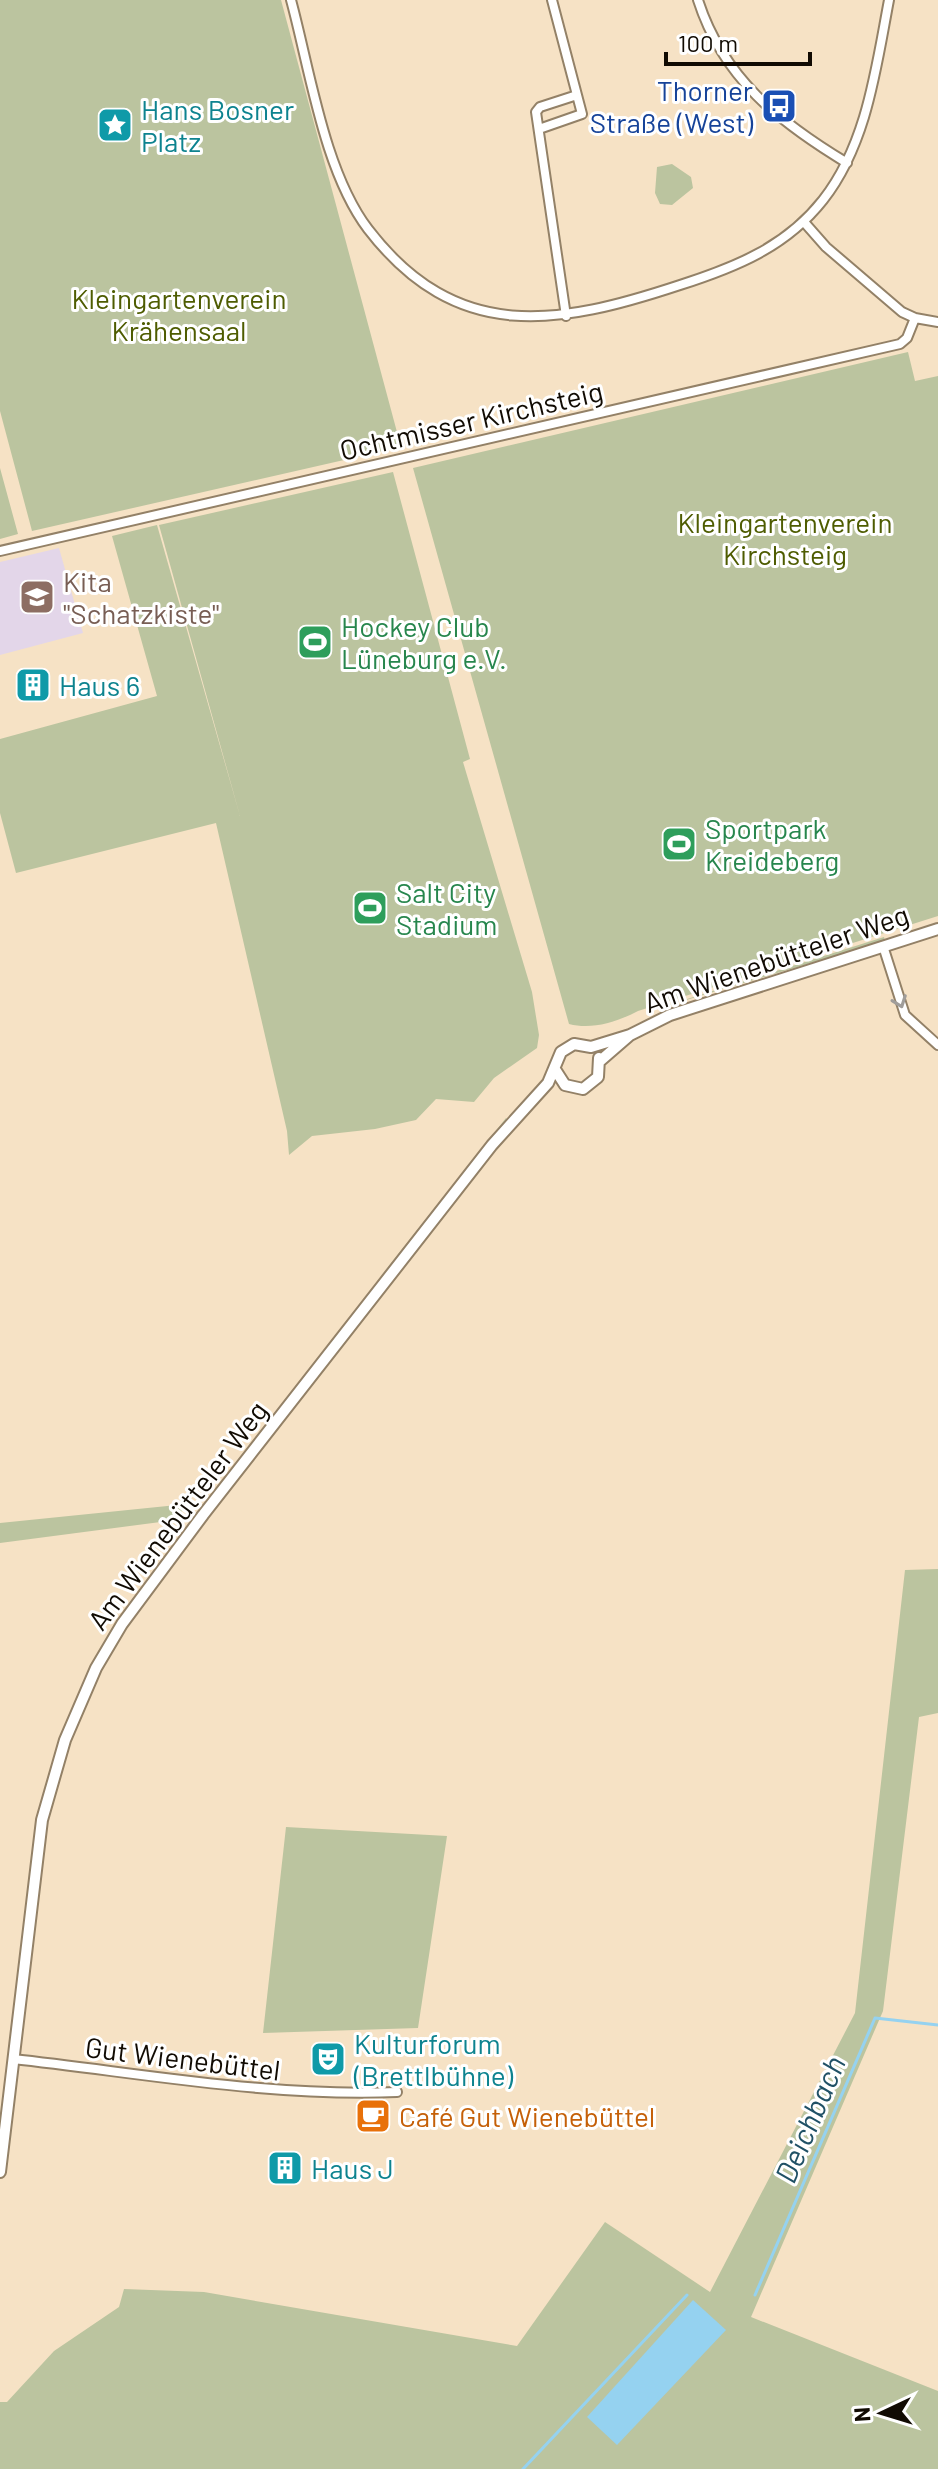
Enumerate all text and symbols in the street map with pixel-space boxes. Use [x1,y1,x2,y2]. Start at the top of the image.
scale bar [666,16,810,66]
text: 100 m [678,28,738,57]
place label: Thorner Straße (West) [590,73,754,139]
bus stop icon: Thorner Straße (West) [760,87,798,125]
place label: Hans Bosner Platz [141,92,294,158]
place icon: Hans Bosner Platz [96,106,134,144]
park label: Kleingartenverein Krähensaal [71,281,287,347]
street label: Ochtmisser Kirchsteig [336,373,606,467]
park label: Kleingartenverein Kirchsteig [677,505,893,571]
place label: Kita "Schatzkiste" [63,564,219,630]
school or university icon: Kita "Schatzkiste" [18,578,56,616]
place label: Hockey Club Lüneburg e.V. [341,609,507,675]
sports icon: Hockey Club Lüneburg e.V. [296,623,334,661]
building icon: Haus 6 [14,666,52,704]
place label: Haus 6 [59,668,140,702]
place label: Sportpark Kreideberg [705,811,839,877]
sports icon: Sportpark Kreideberg [660,825,698,863]
place label: Salt City Stadium [396,875,497,941]
sports icon: Salt City Stadium [351,889,389,927]
street label: Am Wienebütteler Weg [639,897,913,1019]
one-way arrow [890,994,907,1008]
street label: Am Wienebütteler Weg [80,1394,274,1636]
place label: Kulturforum (Brettlbühne) [353,2026,514,2092]
street label: Gut Wienebüttel [84,2029,282,2087]
theatre icon: Kulturforum (Brettlbühne) [309,2040,347,2078]
water label: Deichbach [766,2050,852,2188]
cafe icon: Café Gut Wienebüttel [354,2097,392,2135]
place label: Café Gut Wienebüttel [399,2099,655,2133]
building icon: Haus J [266,2149,304,2187]
place label: Haus J [311,2151,394,2185]
north arrow [842,2373,922,2453]
text: N [848,2406,875,2423]

